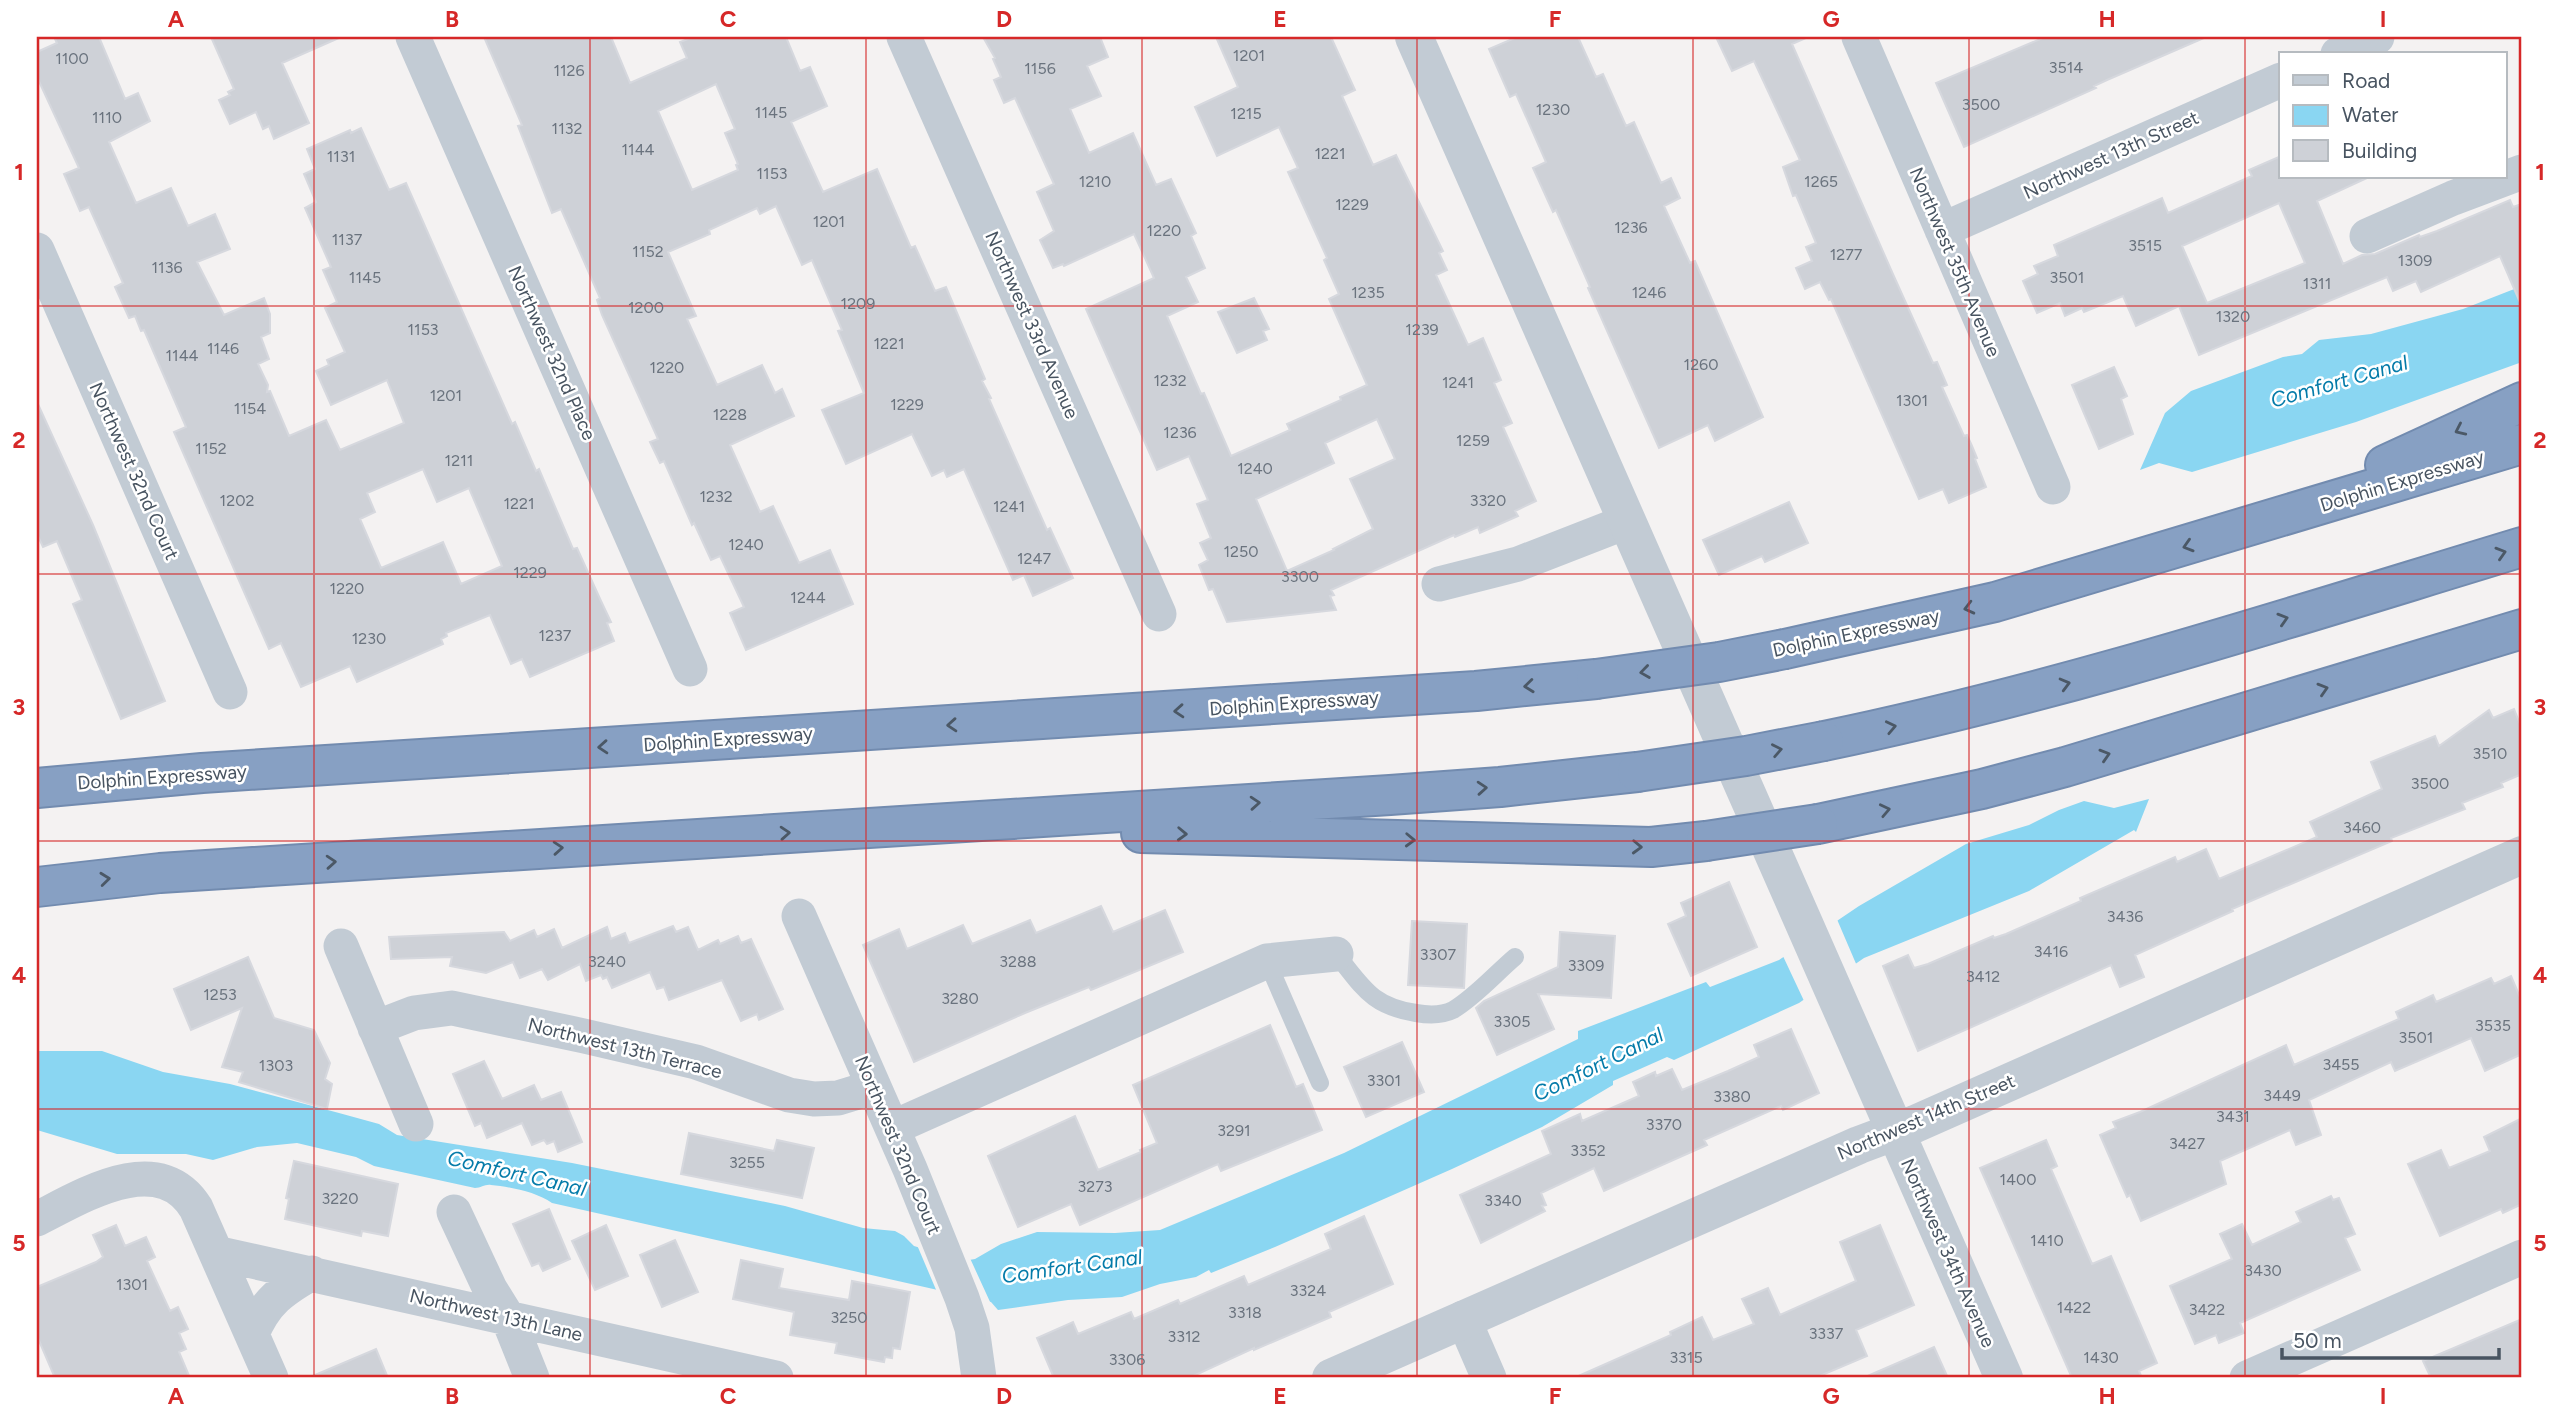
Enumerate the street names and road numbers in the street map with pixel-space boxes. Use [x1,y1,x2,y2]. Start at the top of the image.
street label: Northwest 13th Street [2020,106,2202,204]
street label: Northwest 35th Avenue [1905,164,2005,360]
street label: Northwest 33rd Avenue [980,228,1084,422]
street label: Northwest 32nd Place [503,262,601,444]
street label: Northwest 32nd Court [84,379,184,563]
street label: Dolphin Expressway [2317,445,2487,517]
street label: Dolphin Expressway [1770,604,1942,662]
street label: Dolphin Expressway [1208,686,1380,720]
street label: Dolphin Expressway [642,722,814,756]
street label: Dolphin Expressway [76,760,248,794]
street label: Northwest 13th Terrace [526,1013,724,1083]
street label: Northwest 32nd Court [850,1052,946,1238]
street label: Northwest 14th Street [1834,1069,2018,1165]
street label: Northwest 34th Avenue [1896,1155,2000,1351]
street label: Northwest 13th Lane [407,1284,585,1346]

